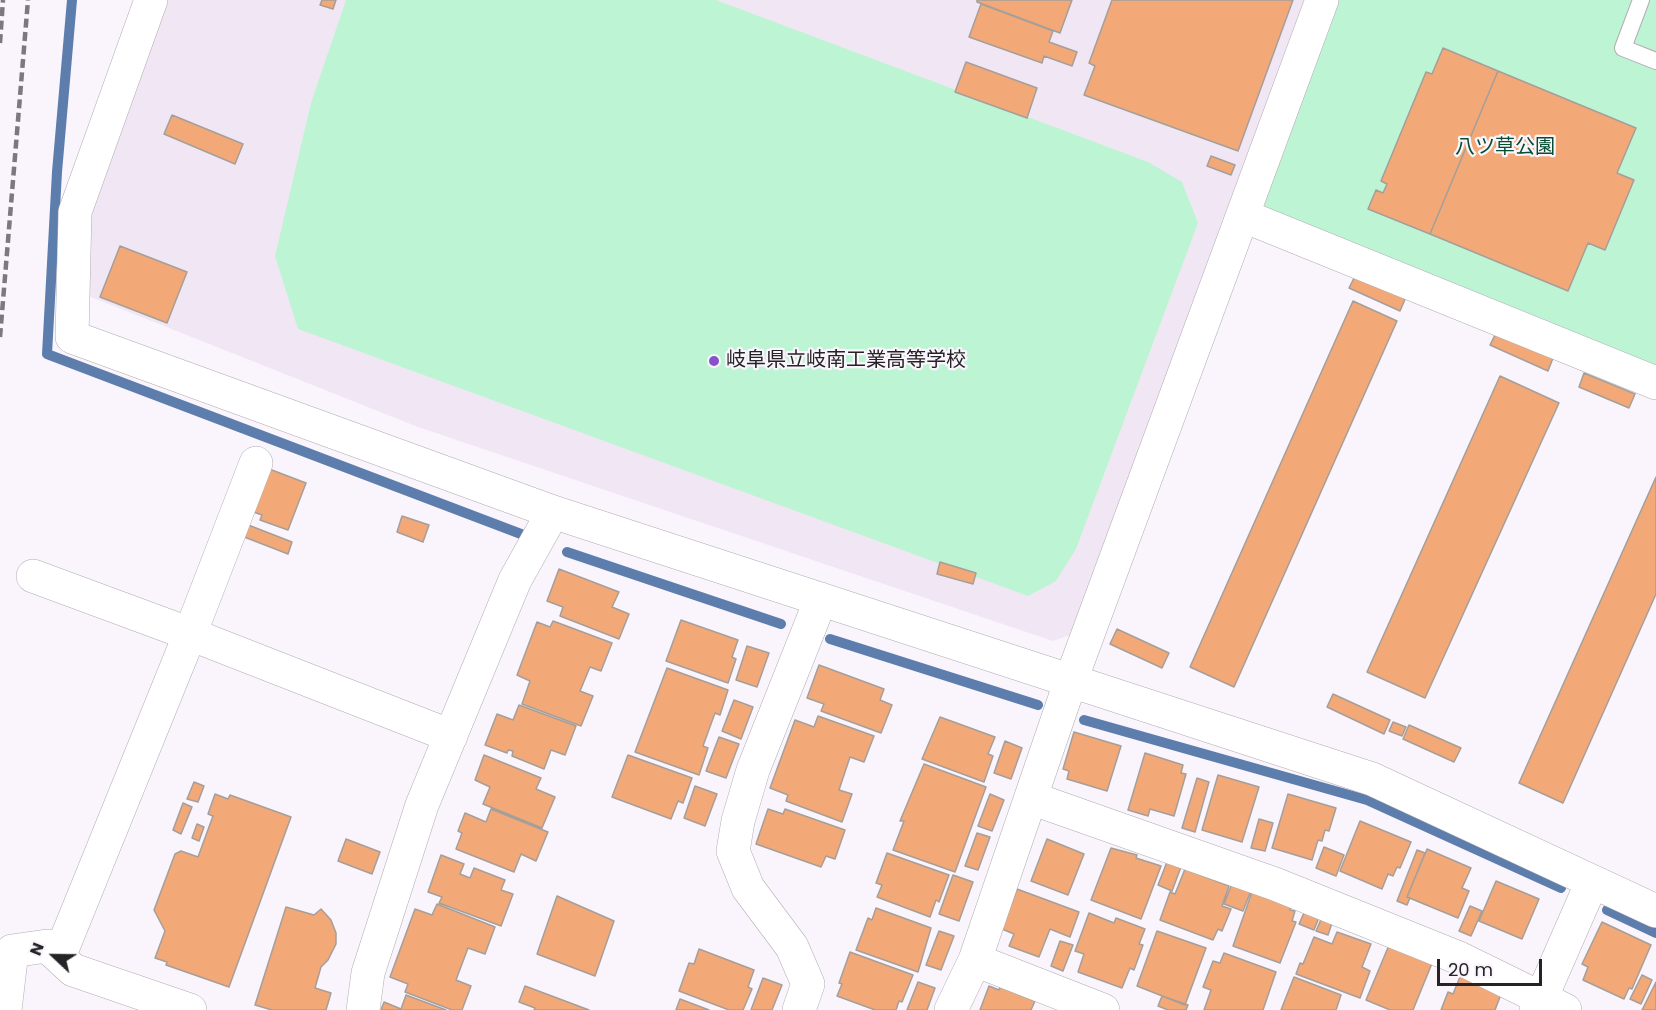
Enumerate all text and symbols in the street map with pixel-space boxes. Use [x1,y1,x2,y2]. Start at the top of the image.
park label: 八ツ草公園 [1455,136,1555,160]
place label: 岐阜県立岐南工業高等学校 [726,349,966,373]
marker: 岐阜県立岐南工業高等学校 [707,354,721,368]
north arrow [24,926,84,986]
text: N [24,939,50,959]
scale bar [1440,947,1545,985]
text: 20 m [1448,957,1493,982]

